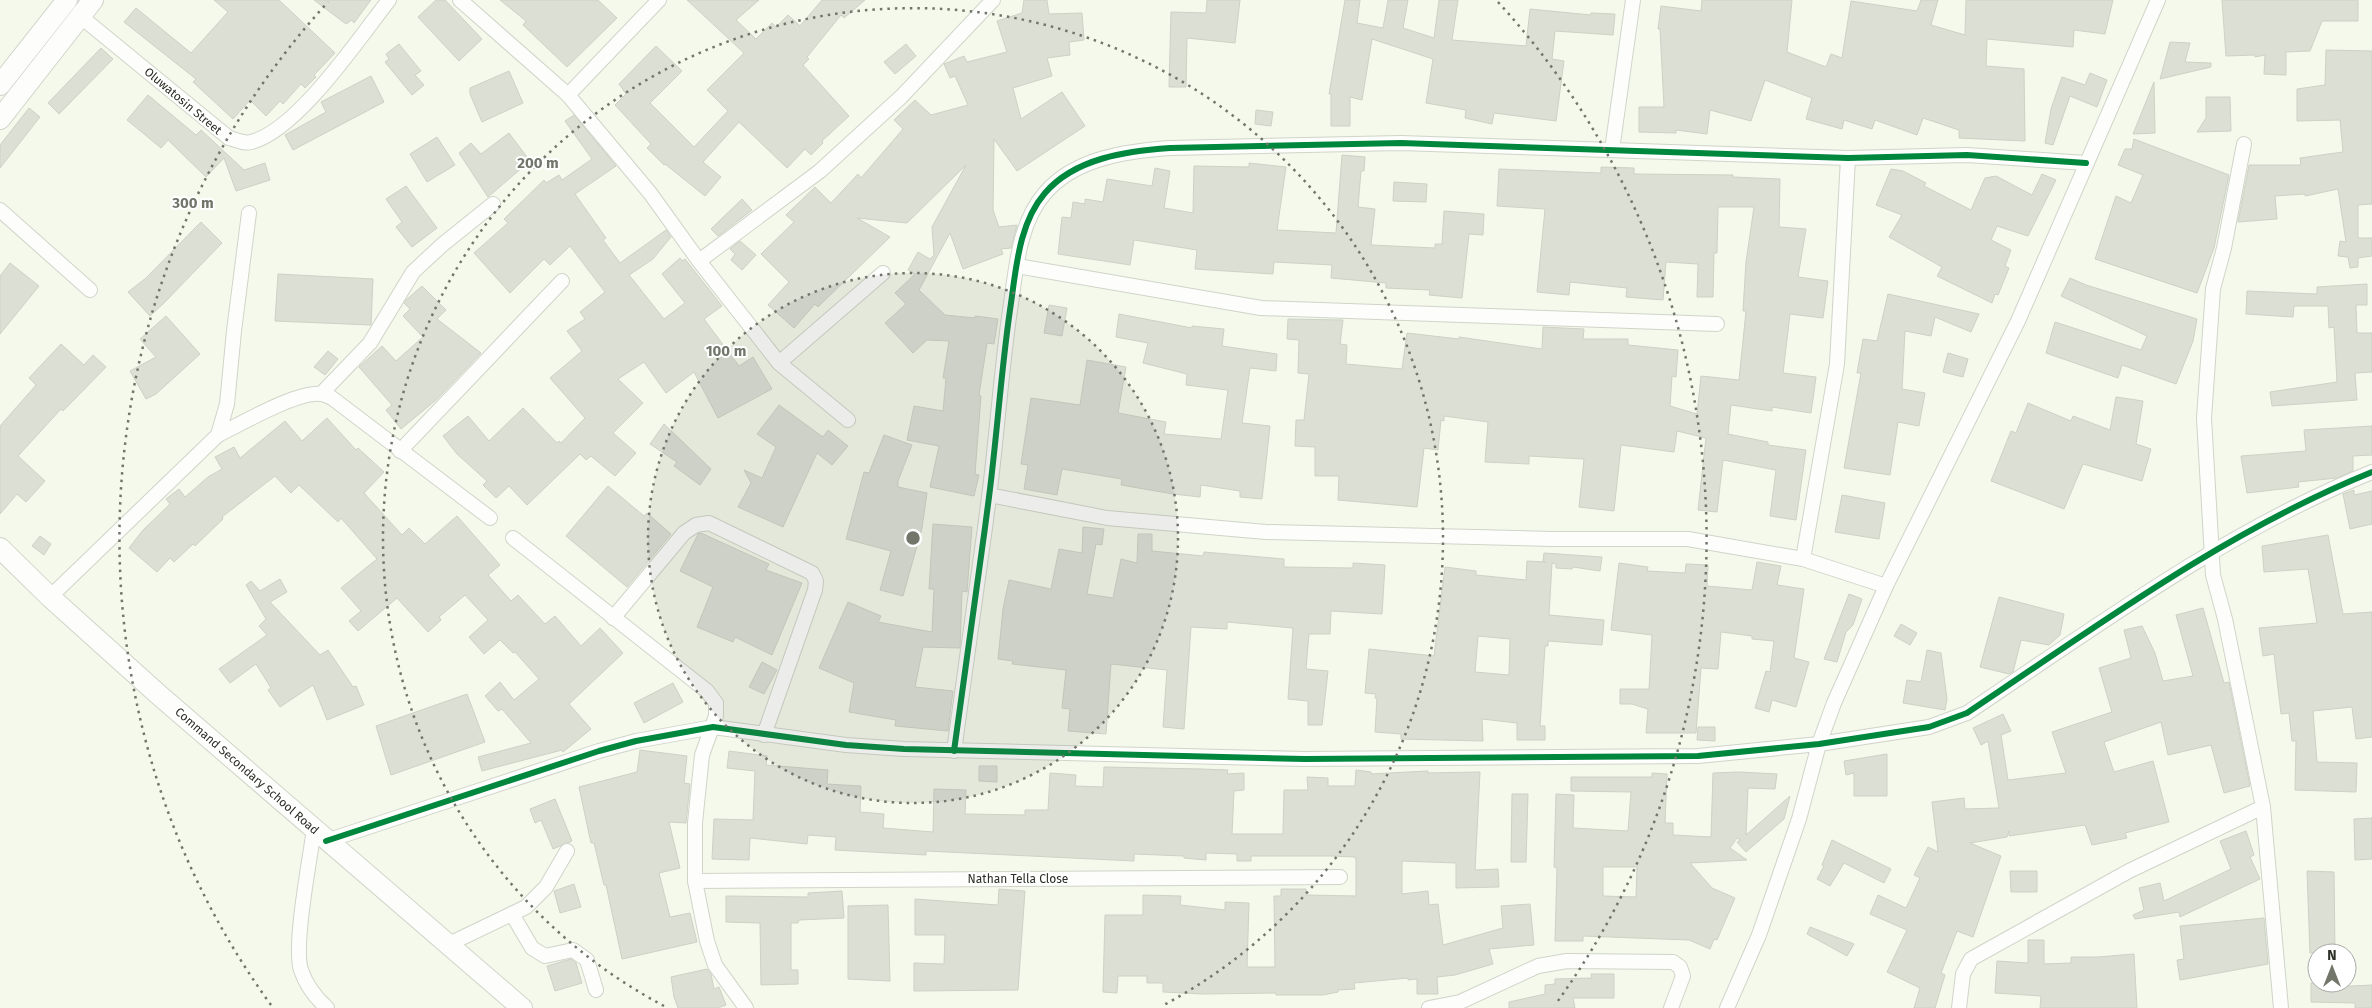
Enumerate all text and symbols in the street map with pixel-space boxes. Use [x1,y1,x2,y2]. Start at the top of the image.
street label: Oluwatosin Street [141,65,225,138]
text: 200 m [517,154,559,172]
text: 300 m [171,194,214,212]
text: 100 m [706,342,746,360]
centre of rings [904,529,922,547]
street label: Command Secondary School Road [172,705,322,837]
street label: Nathan Tella Close [968,872,1068,886]
north arrow [2307,943,2357,993]
text: N [2327,947,2337,964]

